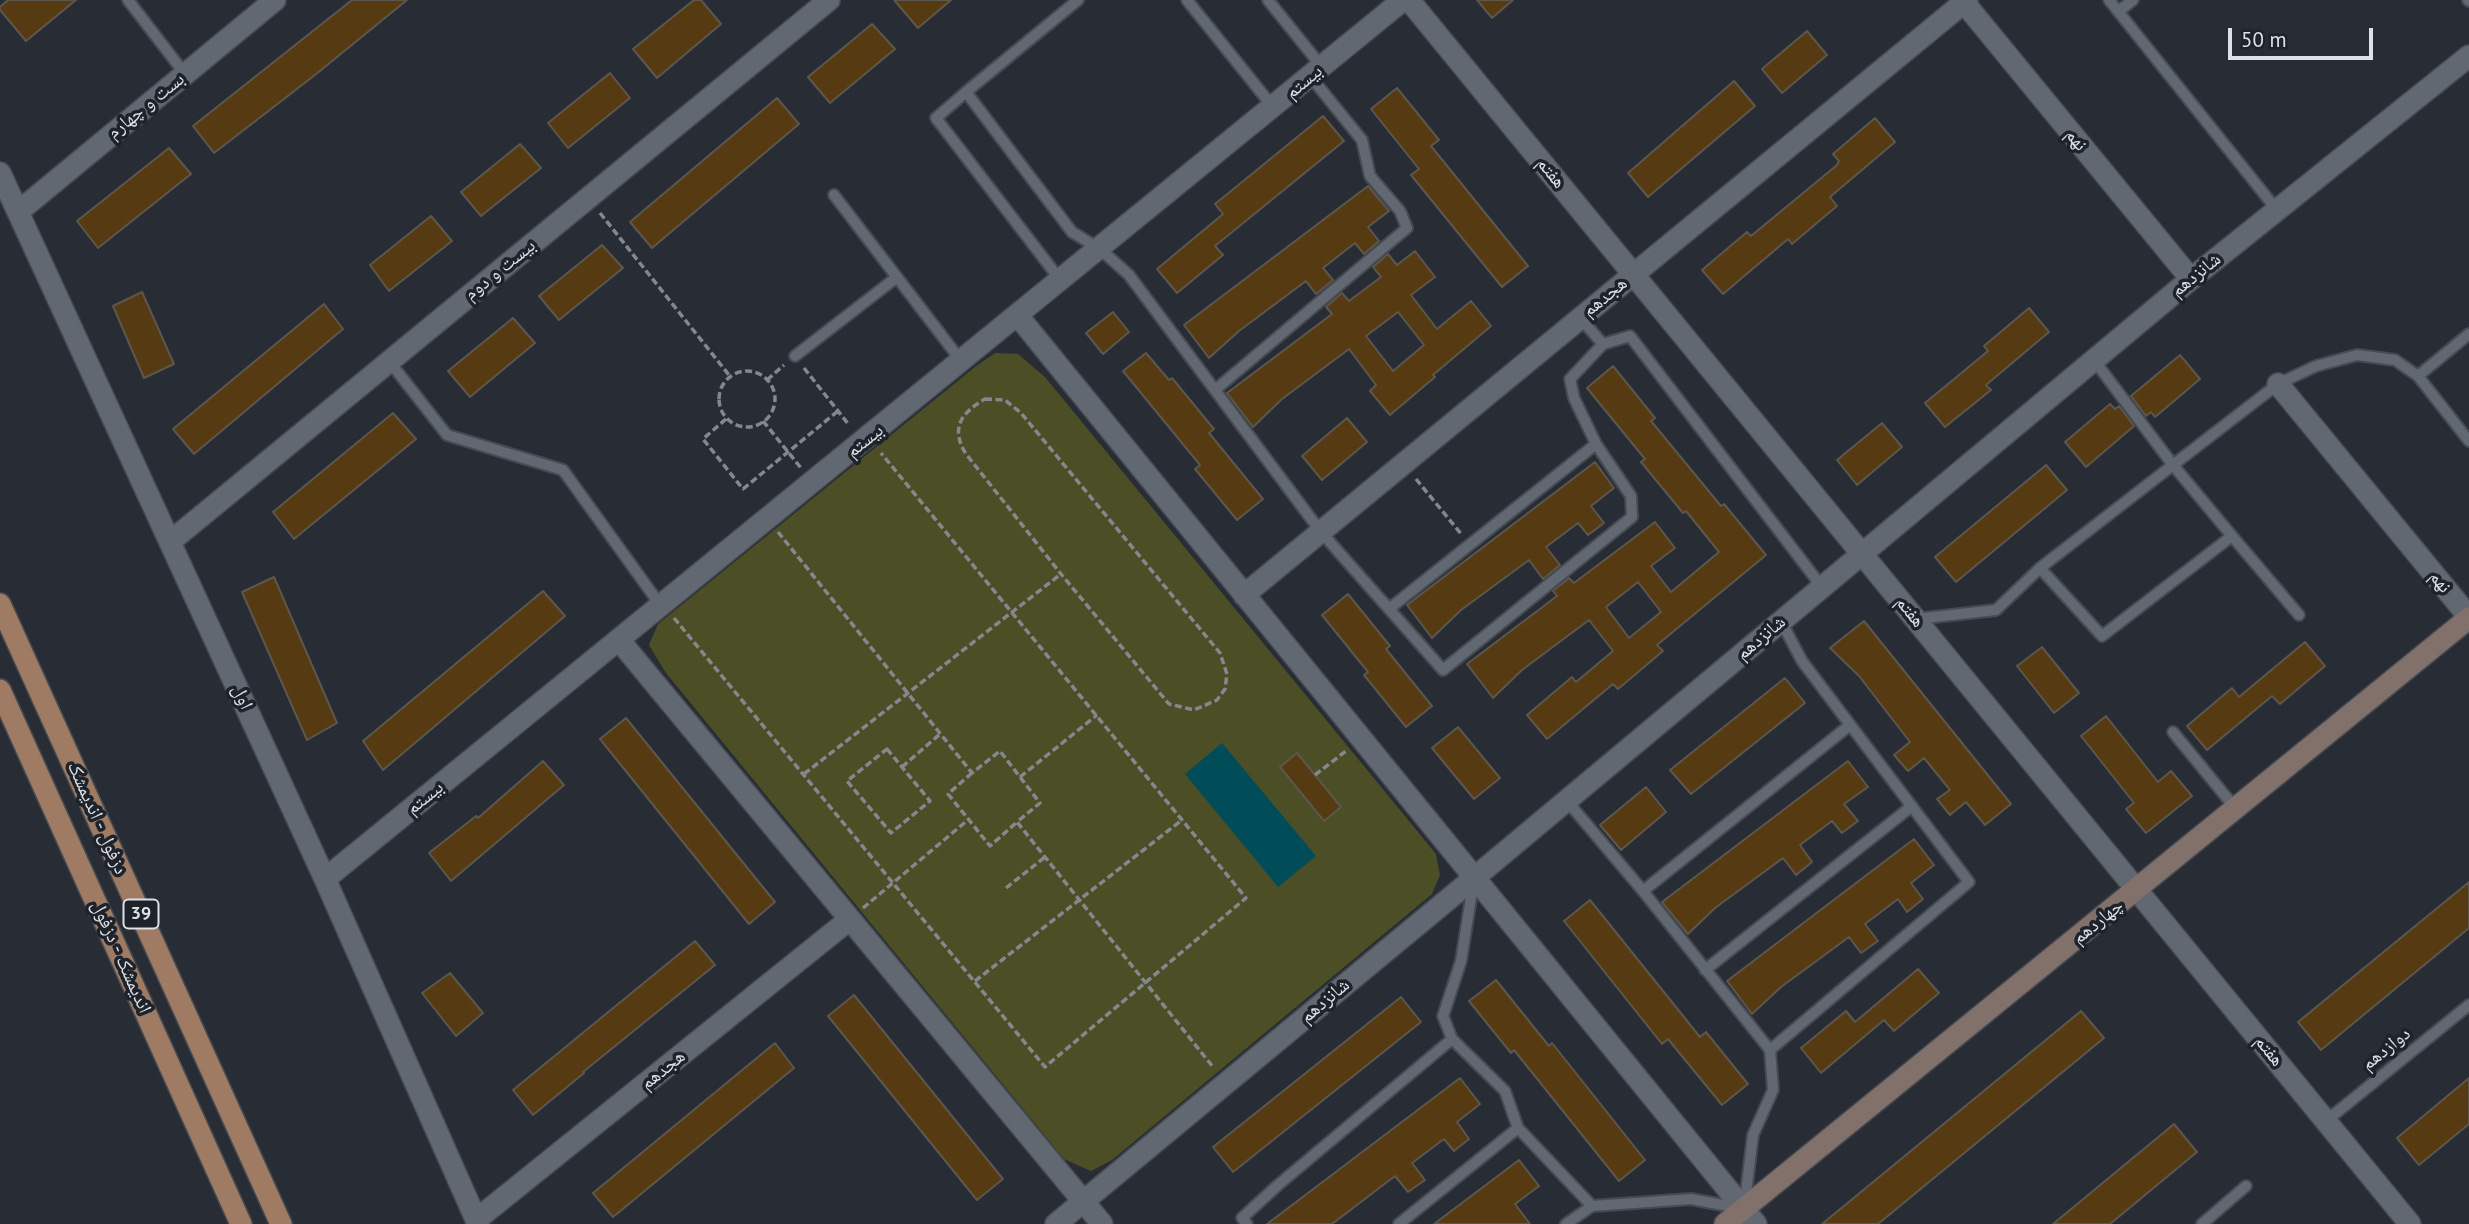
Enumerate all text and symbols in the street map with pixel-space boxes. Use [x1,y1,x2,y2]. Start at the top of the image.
scale bar [2231,14,2376,58]
text: 50 m [2241,26,2287,53]
street label: بیستم [1281,60,1327,104]
street label: بست و چهارم [103,68,189,144]
street label: نهم [2060,124,2092,156]
street label: هفتم [1531,153,1571,193]
street label: بیست و دوم [460,234,540,306]
street label: شانزدهم [2166,248,2226,302]
street label: هجدهم [1578,272,1632,322]
street label: بیستم [842,419,888,463]
street label: نهم [2424,566,2456,598]
street label: هفتم [1890,592,1930,632]
street label: شانزدهم [1732,611,1790,665]
street label: اول [227,681,257,713]
street label: دزفول - اندیمشک [62,758,132,878]
street label: بیستم [402,776,448,820]
street label: چهاردهم [2068,895,2128,949]
street label: اندیمشک - دزفول [86,897,156,1017]
road number: 39 [124,900,158,929]
street label: شانزدهم [1296,974,1354,1028]
street label: دوازدهم [2357,1022,2415,1076]
street label: هفتم [2249,1031,2289,1071]
street label: هجدهم [636,1045,690,1095]

